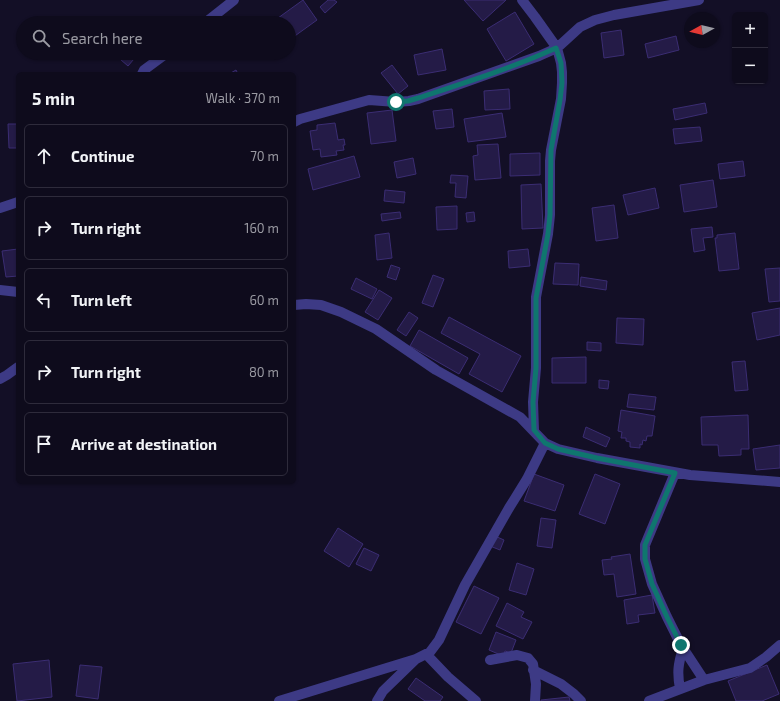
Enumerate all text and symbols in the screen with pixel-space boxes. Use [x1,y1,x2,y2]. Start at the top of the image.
north arrow [684,12,720,48]
map controls [732,12,768,84]
button: + [732,12,768,48]
search box [16,16,296,60]
icon: search [30,27,52,49]
text: Search here [62,29,143,47]
button: − [732,48,768,84]
text: 5 min [32,88,75,108]
text: Walk · 370 m [205,90,280,106]
route start [387,93,405,111]
icon: ahead [33,145,55,167]
text: Continue [71,147,134,165]
text: 70 m [250,148,279,164]
icon: right [33,217,55,239]
text: Turn right [71,219,141,237]
text: 160 m [244,220,279,236]
icon: left [33,289,55,311]
text: Turn left [71,291,132,309]
text: 60 m [249,292,279,308]
icon: right [33,361,55,383]
text: Turn right [71,363,141,381]
text: 80 m [249,364,279,380]
icon: arrive [33,433,55,455]
text: Arrive at destination [71,435,217,453]
route end [672,636,690,654]

